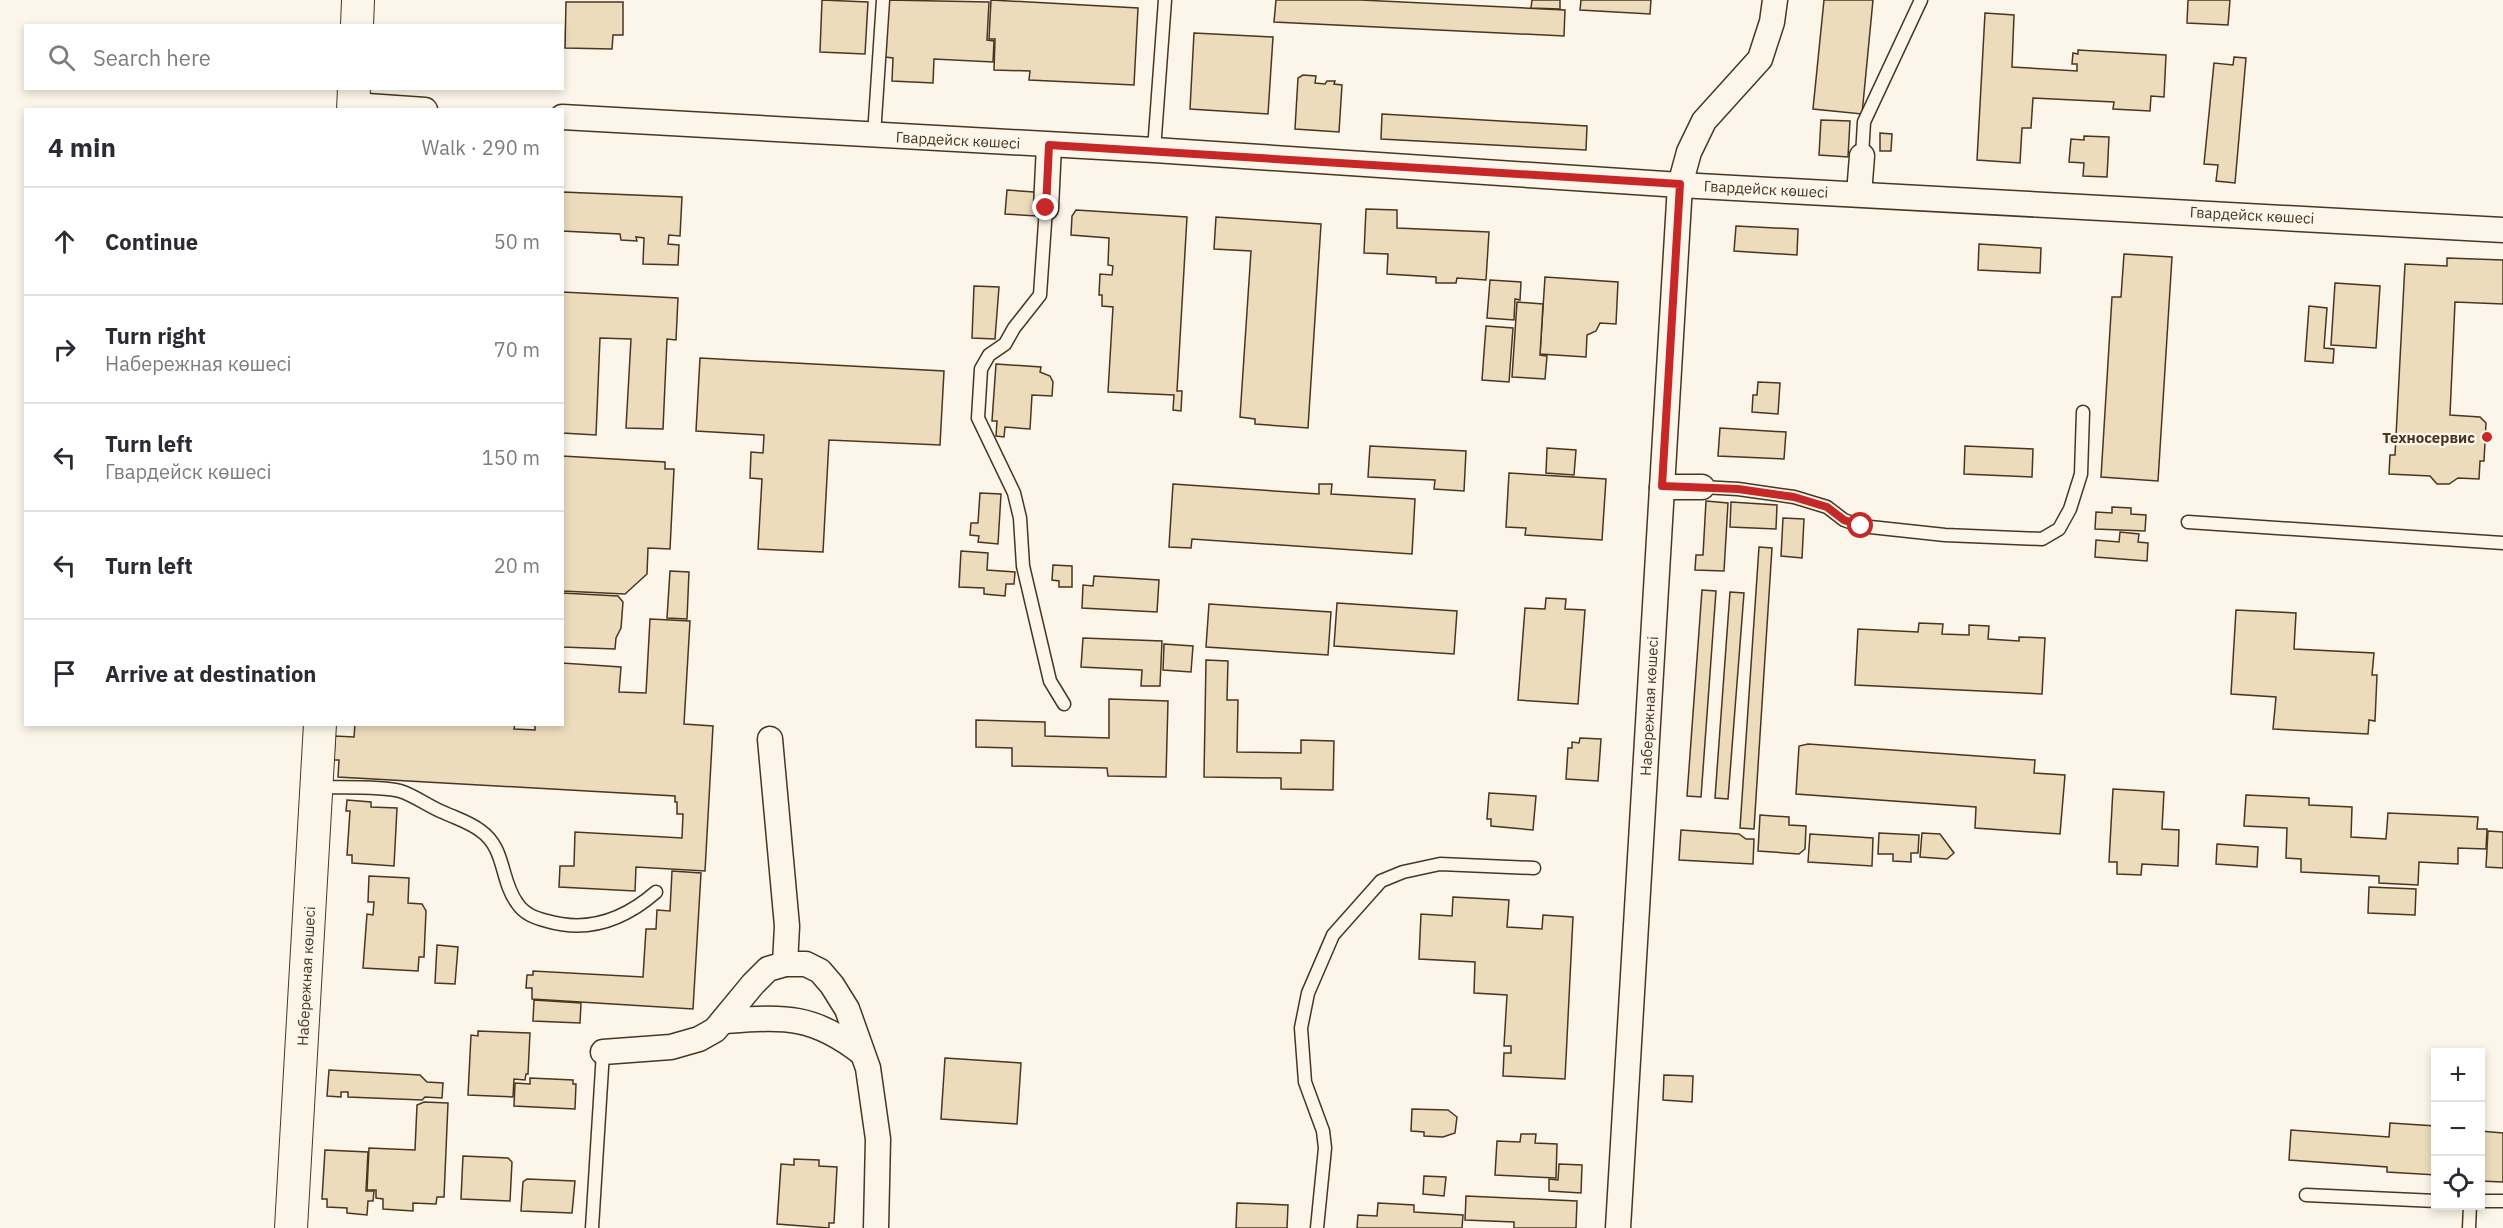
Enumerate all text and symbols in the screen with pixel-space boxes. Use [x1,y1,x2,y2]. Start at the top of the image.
search box [24,24,564,90]
icon: search [45,41,78,74]
text: Search here [93,43,211,72]
street label: Гвардейск көшесі [895,127,1021,153]
text: 4 min [48,130,116,164]
text: Walk · 290 m [422,134,540,161]
street label: Гвардейск көшесі [1703,176,1829,202]
route end [1032,194,1058,220]
street label: Гвардейск көшесі [2189,202,2315,228]
icon: ahead [48,225,81,258]
text: Continue [105,227,198,256]
text: 50 m [494,228,540,255]
text: Turn right [105,321,206,350]
icon: right [48,333,81,366]
text: 70 m [494,336,540,363]
text: Набережная көшесі [105,350,292,377]
place label: Техносервис [2382,428,2475,447]
text: Turn left [105,429,193,458]
marker: Техносервис [2480,430,2494,444]
icon: left [48,441,81,474]
text: 150 m [482,444,540,471]
text: Гвардейск көшесі [105,458,271,485]
route start [1847,512,1873,538]
icon: left [48,549,81,582]
text: Turn left [105,551,193,580]
text: 20 m [494,552,540,579]
street label: Набережная көшесі [1636,636,1662,776]
icon: arrive [48,657,81,690]
text: Arrive at destination [105,659,316,688]
street label: Набережная көшесі [293,906,319,1046]
map controls [2431,1048,2485,1210]
button: + [2431,1048,2485,1102]
button: − [2431,1102,2485,1156]
button: locate [2431,1156,2485,1210]

